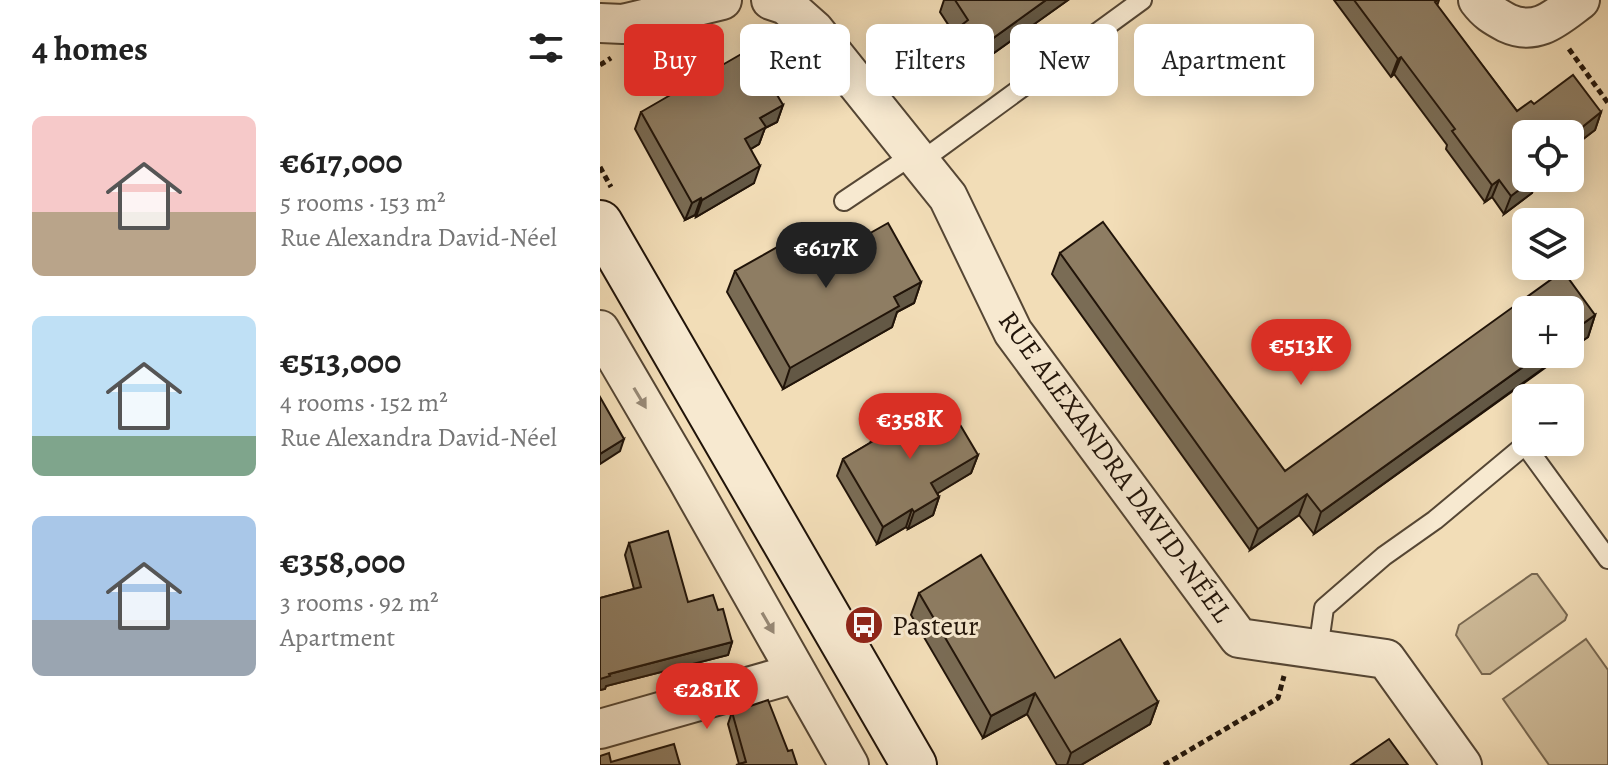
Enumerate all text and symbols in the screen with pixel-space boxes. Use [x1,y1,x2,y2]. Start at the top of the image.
chip: Buy [624,24,724,96]
chip: Rent [740,24,850,96]
chip: Filters [866,24,994,96]
chip: New [1010,24,1118,96]
chip: Apartment [1134,24,1314,96]
text: 4 homes [32,25,148,72]
icon: filters [524,26,568,70]
map controls [1512,120,1584,456]
button: locate [1512,120,1584,192]
text: €617,000 [280,138,403,185]
icon: home [96,148,192,244]
text: 5 rooms · 153 m² [280,185,446,220]
button: layers [1512,208,1584,280]
text: Rue Alexandra David-Néel [280,220,557,255]
pin: €617K [770,222,882,290]
text: €617K [794,230,858,265]
button: + [1512,296,1584,368]
street label: RUE ALEXANDRA DAVID-NÉEL [989,303,1242,631]
pin: €513K [1245,319,1357,387]
text: €513K [1269,327,1333,362]
text: €513,000 [280,338,401,385]
icon: home [96,348,192,444]
button: − [1512,384,1584,456]
text: 4 rooms · 152 m² [280,385,448,420]
one-way arrow [633,387,647,409]
pin: €358K [854,393,966,461]
text: €358K [877,401,943,436]
text: Rue Alexandra David-Néel [280,420,557,455]
text: €358,000 [280,538,405,585]
icon: home [96,548,192,644]
text: 3 rooms · 92 m² [280,585,439,620]
bus stop icon: Pasteur [843,604,885,646]
place label: Pasteur [892,607,979,645]
one-way arrow [761,612,775,635]
text: Apartment [280,620,395,655]
pin: €281K [651,663,763,731]
text: €281K [674,671,740,706]

